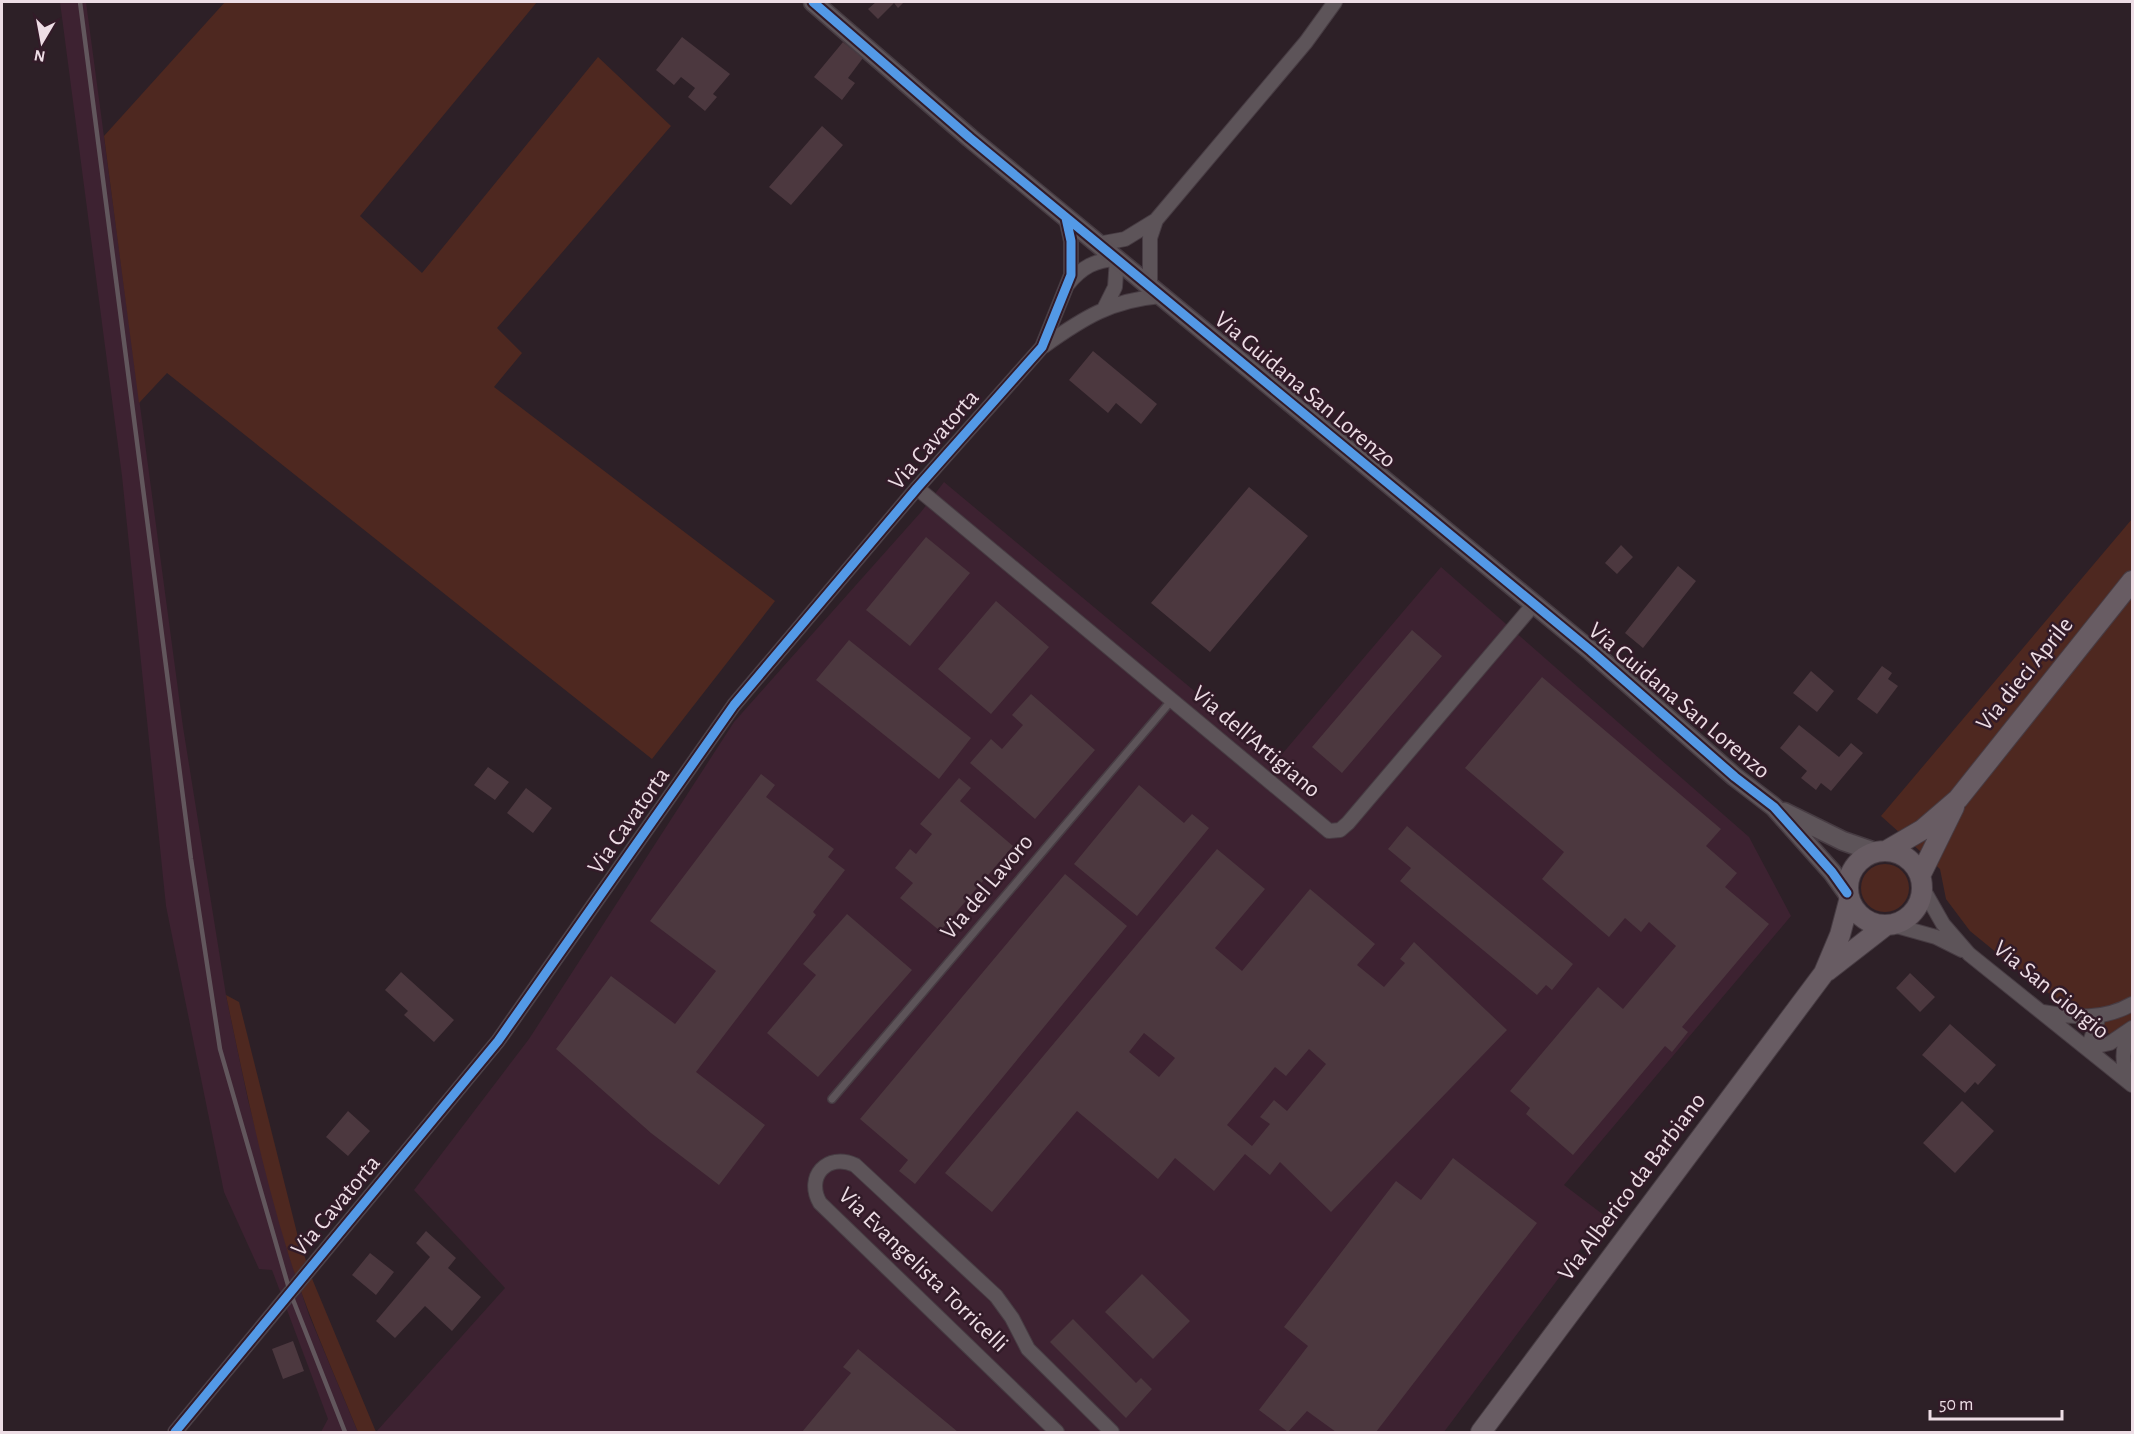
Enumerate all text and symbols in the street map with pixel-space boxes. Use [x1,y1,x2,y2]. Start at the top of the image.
north arrow [12,12,72,72]
text: N [33,47,46,65]
street label: Via Guidana San Lorenzo [1210,307,1400,473]
street label: Via Cavatorta [884,385,984,495]
street label: Via dieci Aprile [1972,613,2078,735]
street label: Via Guidana San Lorenzo [1584,618,1774,784]
street label: Via dell'Artigiano [1187,681,1325,803]
street label: Via Cavatorta [584,763,674,879]
street label: Via del Lavoro [936,830,1038,944]
street label: Via San Giorgio [1989,936,2113,1044]
street label: Via Alberico da Barbiano [1554,1089,1710,1285]
street label: Via Cavatorta [287,1151,385,1261]
street label: Via Evangelista Torricelli [834,1183,1012,1357]
scale bar [1930,1383,2062,1421]
text: 50 m [1939,1396,1973,1414]

